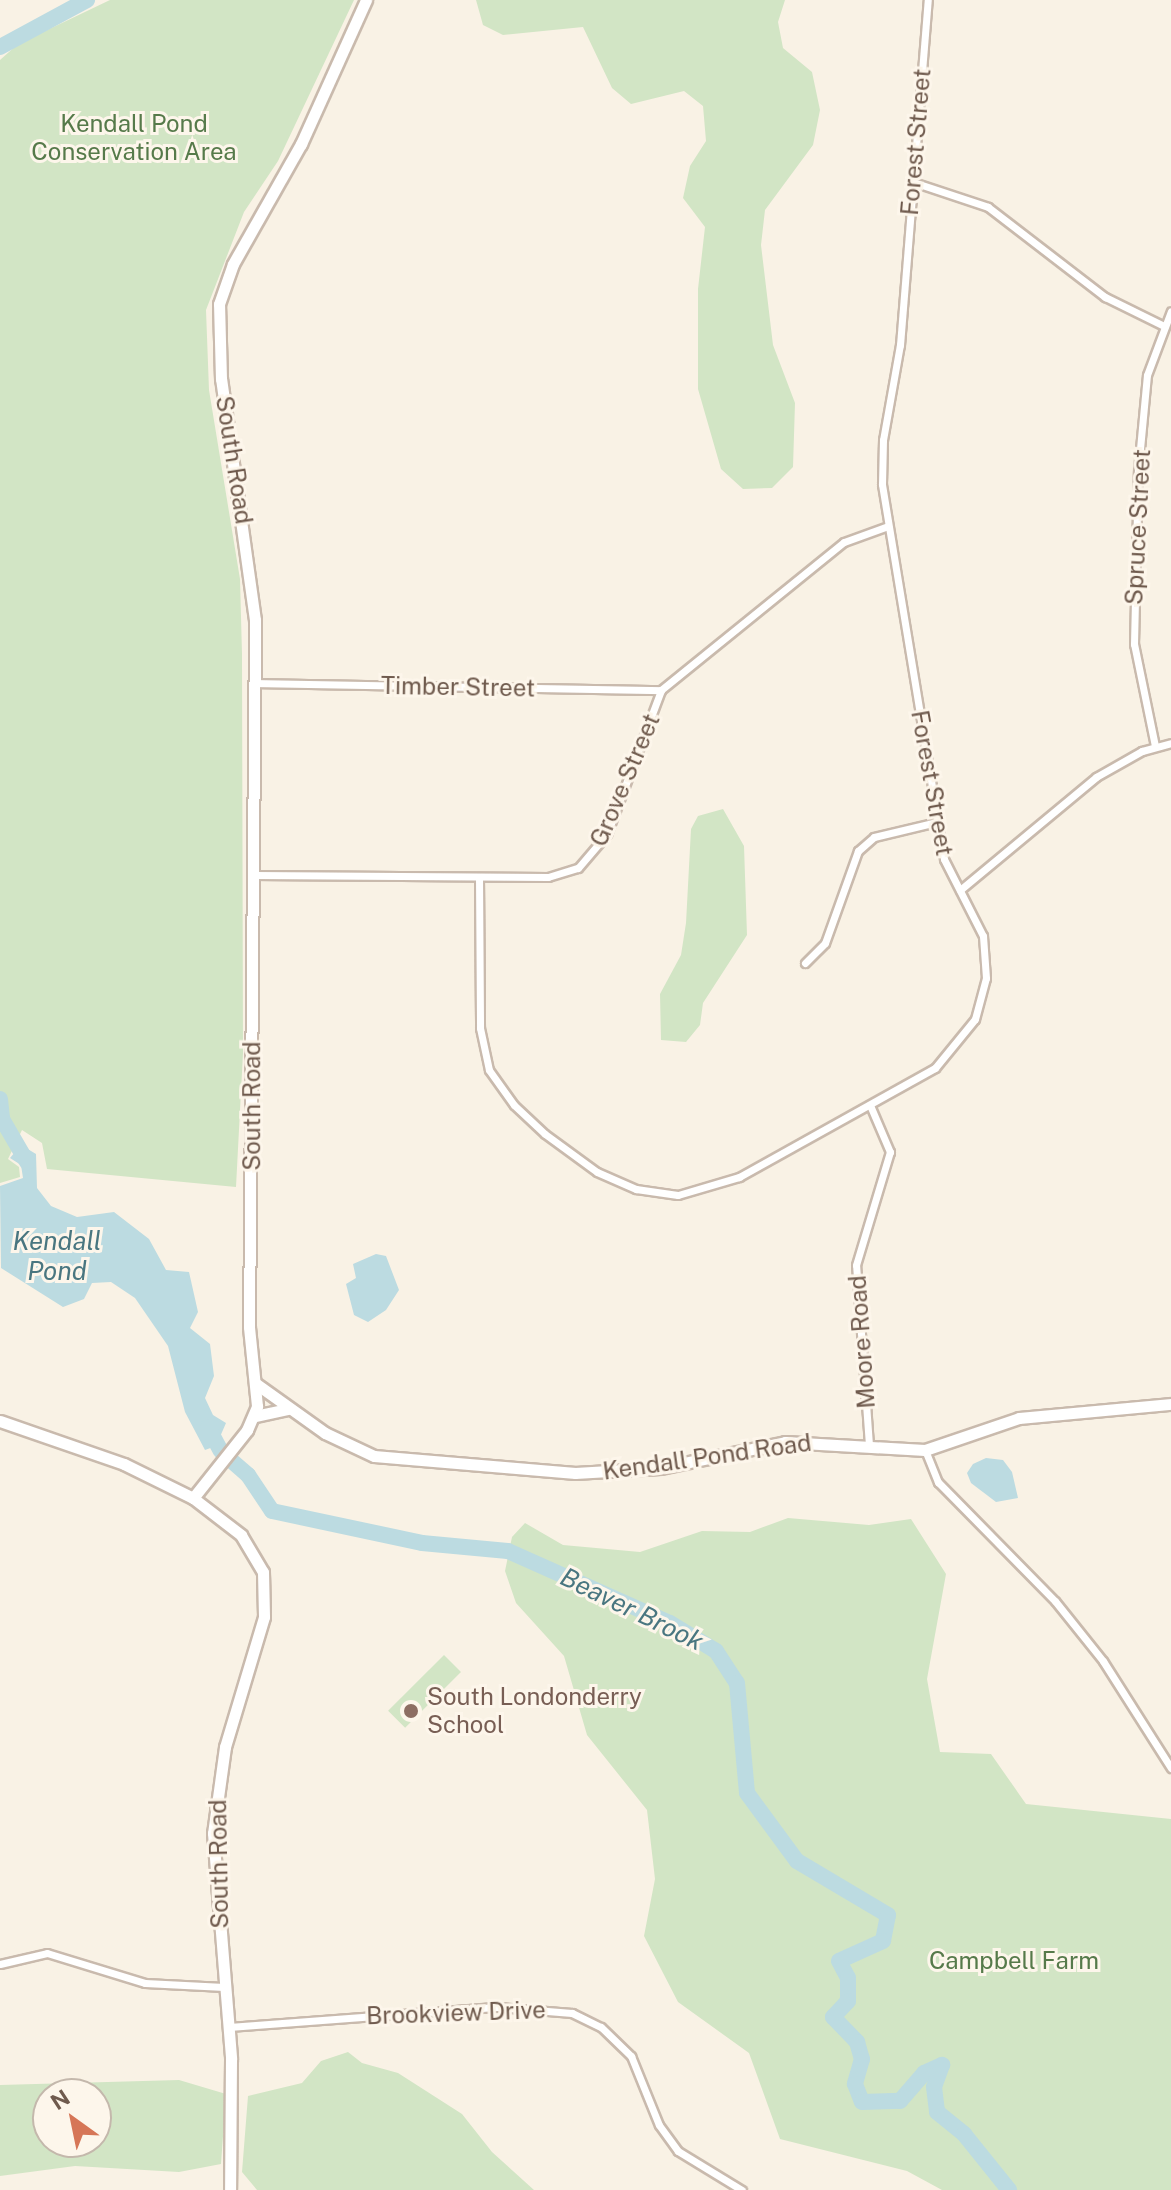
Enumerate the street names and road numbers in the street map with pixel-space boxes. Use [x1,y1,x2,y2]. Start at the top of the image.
street label: Forest Street [895,67,937,217]
street label: South Road [210,394,258,526]
street label: Spruce Street [1120,448,1156,606]
street label: Timber Street [381,671,535,703]
street label: Forest Street [905,708,959,858]
street label: Grove Street [584,709,666,851]
street label: South Road [238,1041,266,1171]
street label: Moore Road [843,1274,881,1410]
street label: Kendall Pond Road [601,1428,813,1486]
street label: South Road [203,1799,235,1929]
street label: Brookview Drive [366,1995,546,2031]

